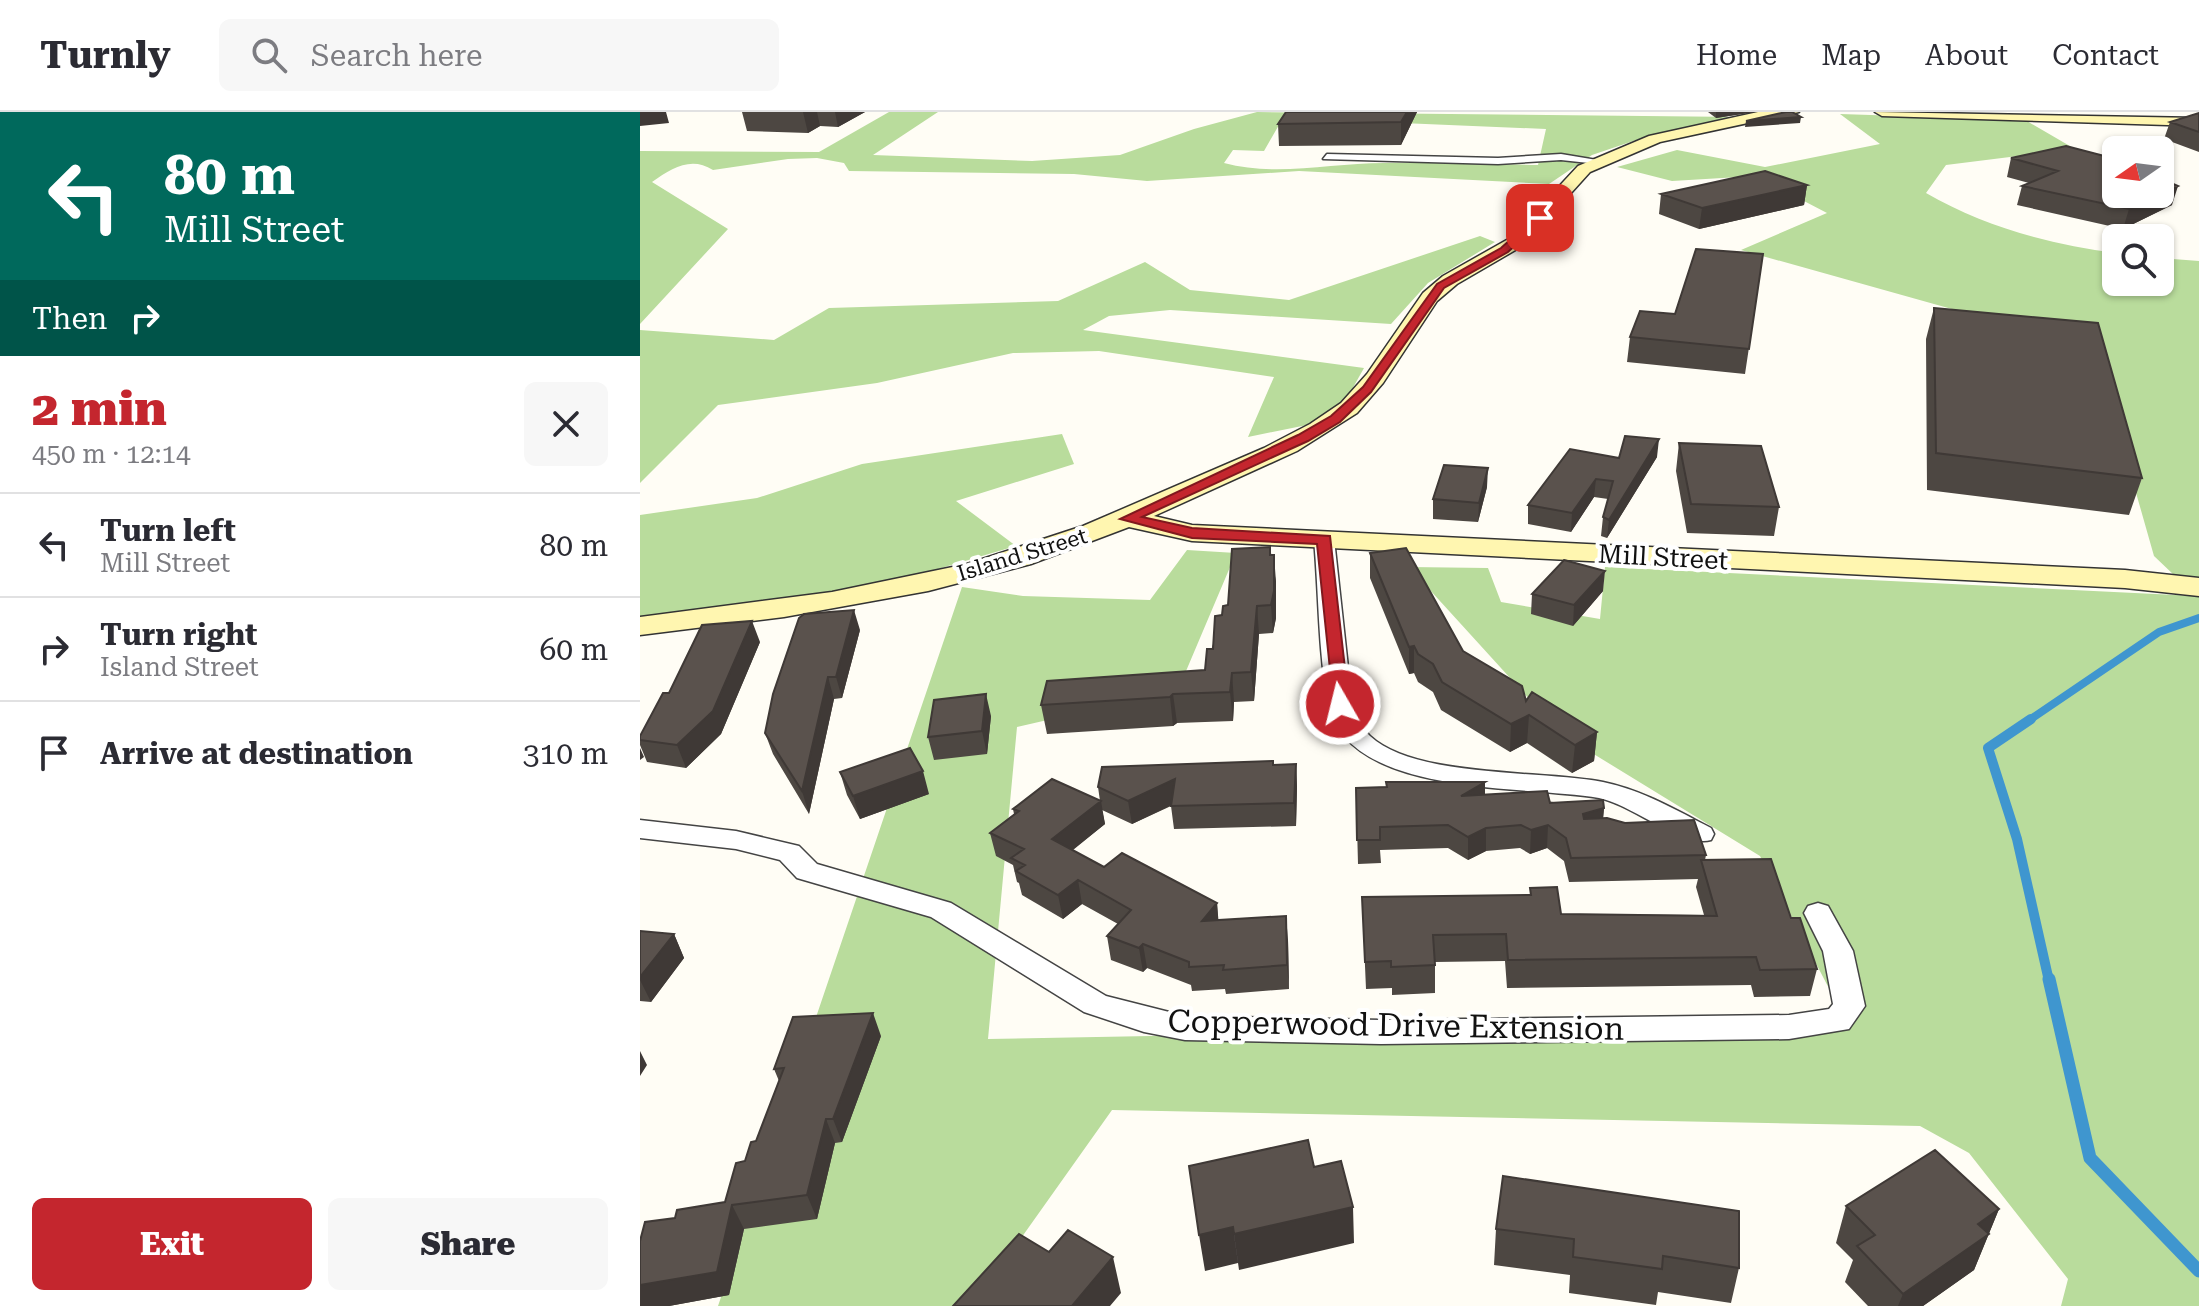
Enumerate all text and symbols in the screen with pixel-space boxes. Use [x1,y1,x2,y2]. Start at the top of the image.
search box [219,19,779,91]
text: Turnly [40,33,171,77]
icon: search [247,33,291,77]
text: Search here [311,38,483,73]
text: Home [1696,39,1777,72]
text: Map [1821,39,1881,72]
text: About [1925,39,2008,72]
text: Contact [2052,39,2159,72]
north arrow [2102,136,2174,208]
map controls [2102,136,2174,296]
text: 80 m [164,142,295,208]
icon: left [32,144,136,248]
pin [1506,184,1574,252]
icon: arrive [1518,196,1562,240]
text: Mill Street [164,209,344,251]
button: search [2102,224,2174,296]
icon: right [123,296,167,340]
text: Then [32,301,107,336]
text: 2 min [32,381,167,437]
button: close [524,382,608,466]
text: 450 m · 12:14 [32,439,191,469]
text: Turn left [100,513,236,548]
icon: left [32,523,76,567]
street label: Island Street [954,523,1090,586]
text: 80 m [539,528,608,563]
street label: Mill Street [1597,539,1729,575]
text: Mill Street [100,548,230,578]
text: Turn right [100,617,257,652]
icon: right [32,627,76,671]
text: 60 m [539,632,608,667]
text: Island Street [100,652,259,682]
position arrow [1298,662,1382,746]
icon: arrive [32,731,76,775]
text: Arrive at destination [100,736,413,771]
text: 310 m [523,736,608,771]
street label: Copperwood Drive Extension [1167,1002,1625,1048]
button: Exit [32,1198,312,1290]
button: Share [328,1198,608,1290]

